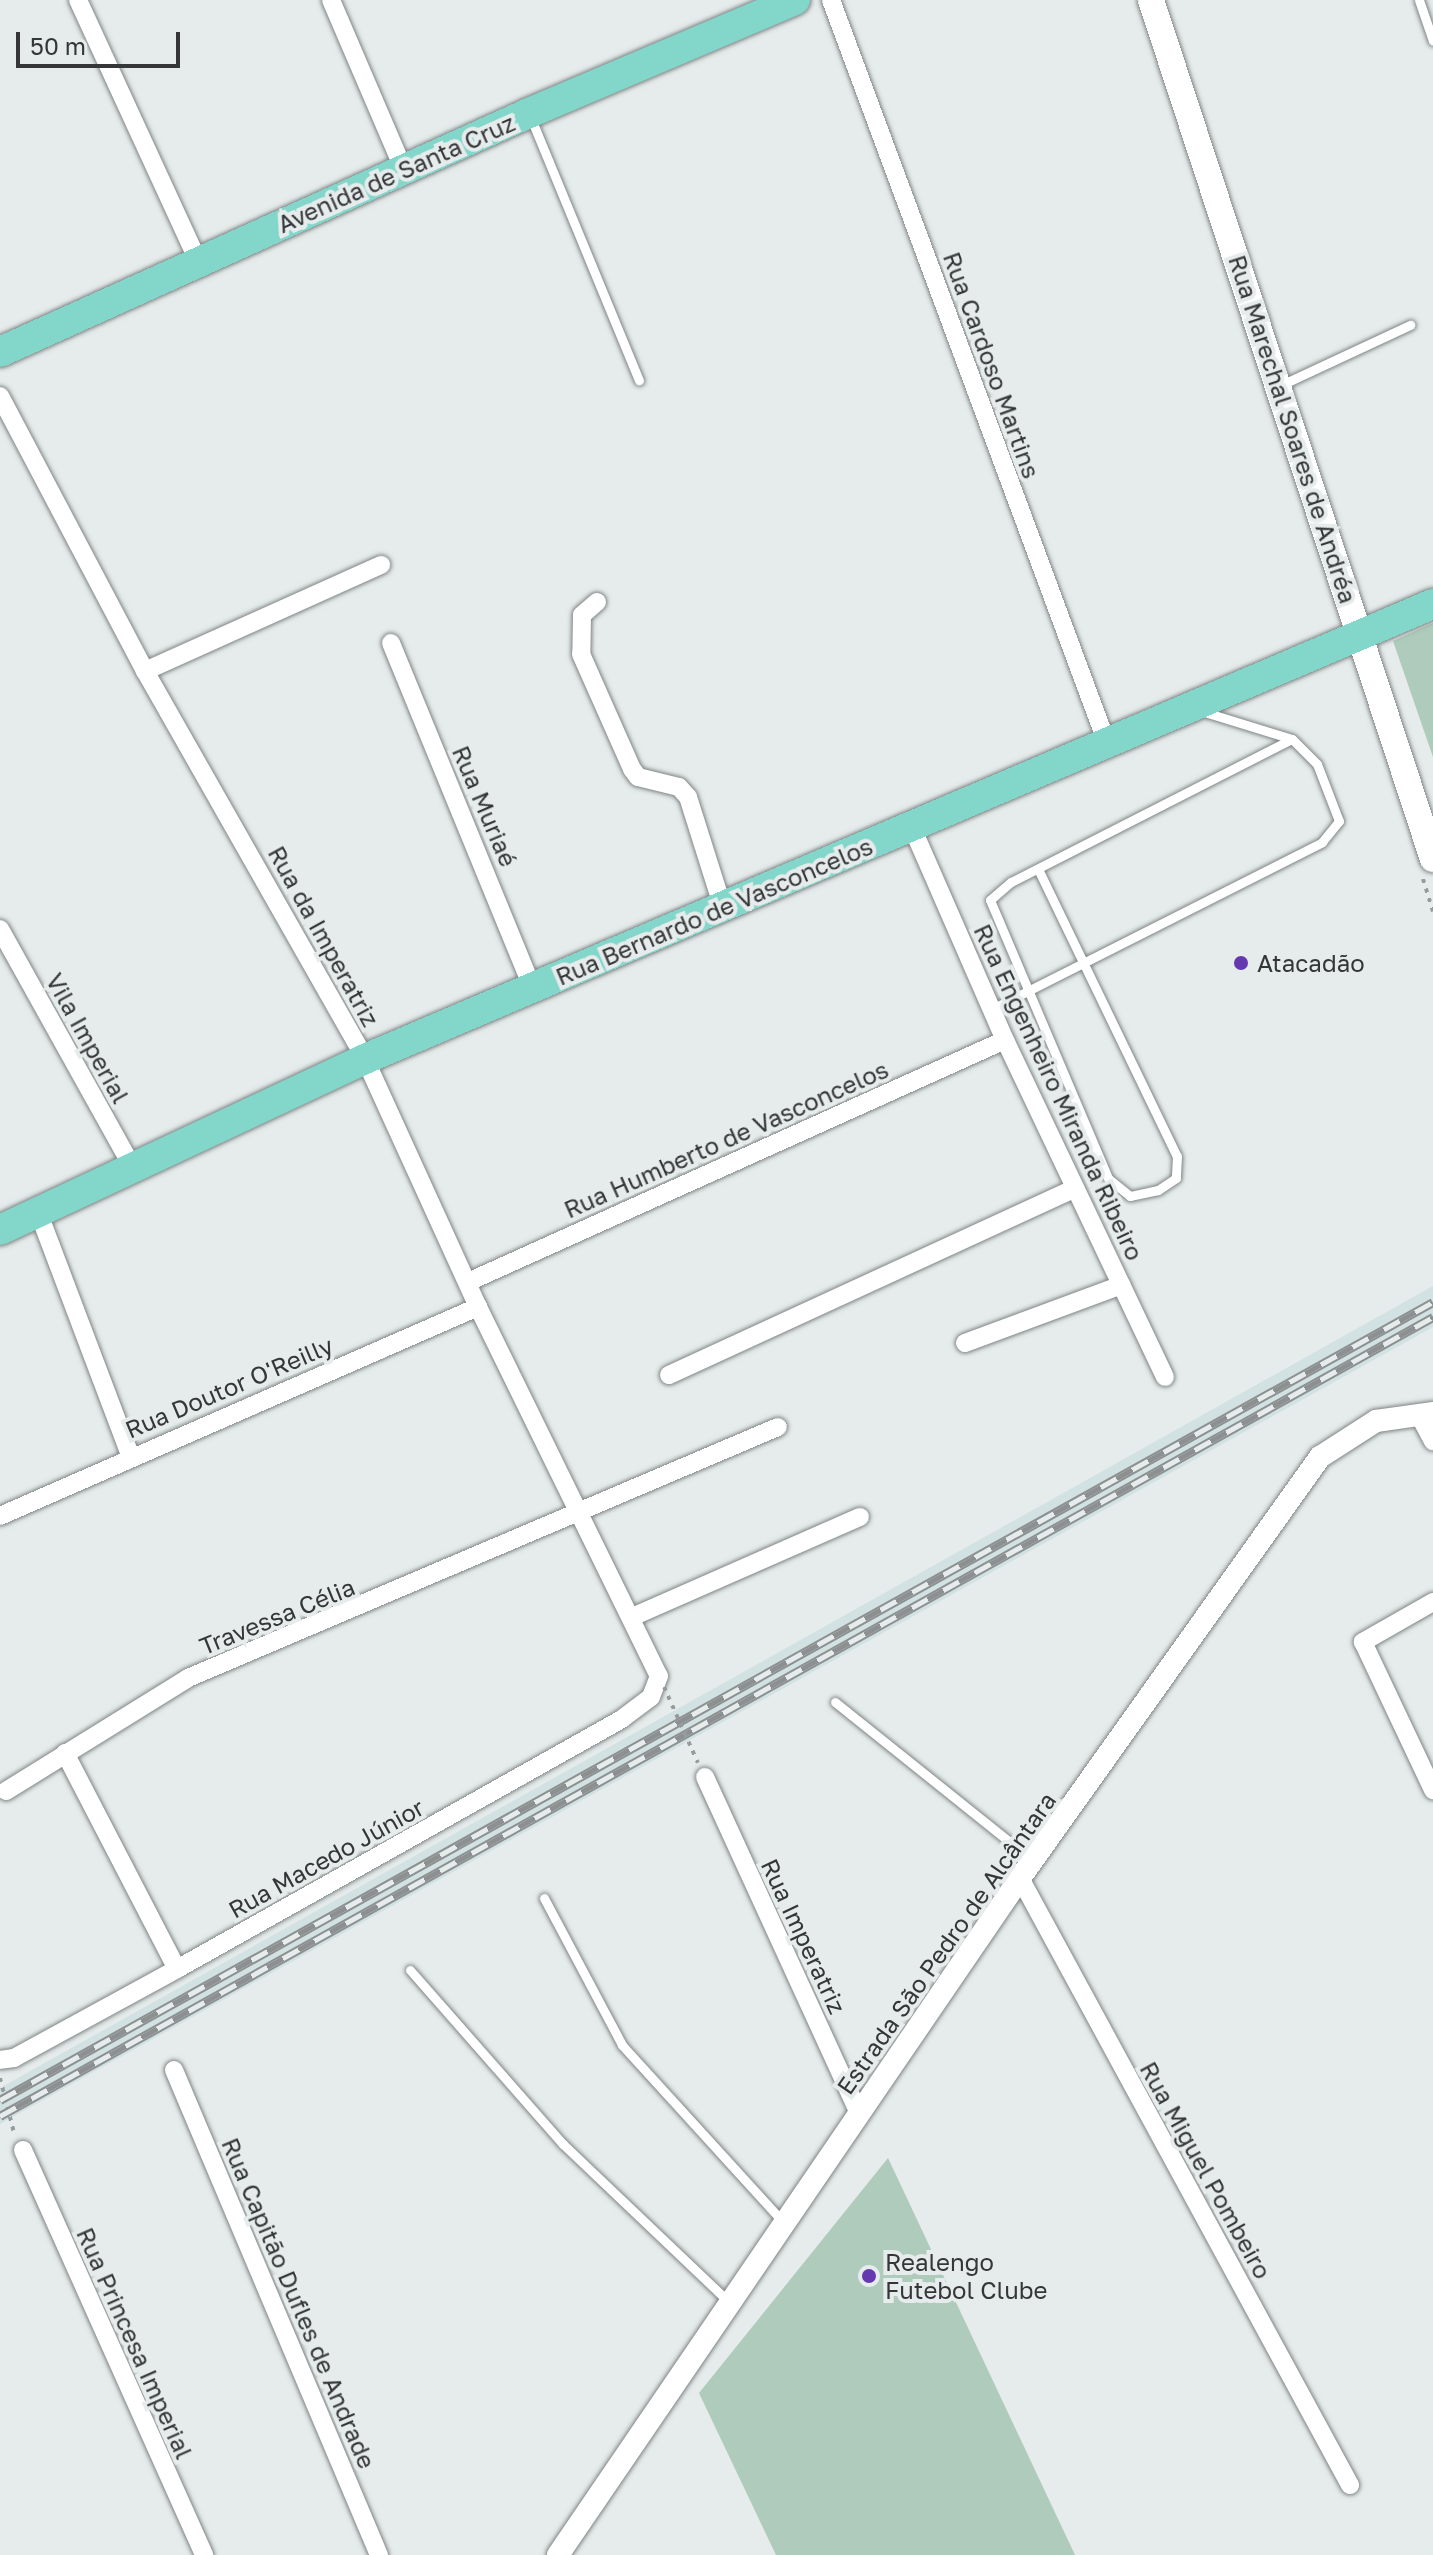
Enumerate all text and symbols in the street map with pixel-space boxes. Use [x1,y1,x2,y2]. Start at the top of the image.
scale bar [20,16,184,66]
text: 50 m [30,31,86,60]
street label: Avenida de Santa Cruz [273,108,519,238]
street label: Rua Cardoso Martins [938,248,1046,482]
street label: Rua Marechal Soares de Andréa [1223,251,1363,607]
street label: Rua Muriaé [447,741,523,871]
street label: Rua Bernardo de Vasconcelos [551,831,877,991]
street label: Rua da Imperatriz [262,841,386,1031]
street label: Rua Engenheiro Miranda Ribeiro [968,919,1150,1265]
place label: Atacadão [1257,949,1365,977]
marker: Atacadão [1232,954,1250,972]
street label: Vila Imperial [40,968,136,1108]
street label: Rua Humberto de Vasconcelos [559,1054,893,1224]
street label: Rua Doutor O'Reilly [121,1330,337,1444]
street label: Travessa Célia [195,1572,359,1660]
street label: Estrada São Pedro de Alcântara [830,1787,1062,2099]
street label: Rua Macedo Júnior [223,1792,429,1924]
street label: Rua Imperatriz [756,1854,852,2018]
street label: Rua Miguel Pombeiro [1134,2056,1278,2284]
street label: Rua Capitão Dufles de Andrade [216,2133,382,2473]
street label: Rua Princesa Imperial [71,2223,199,2463]
place label: Realengo Futebol Clube [885,2248,1047,2304]
marker: Realengo Futebol Clube [860,2267,878,2285]

